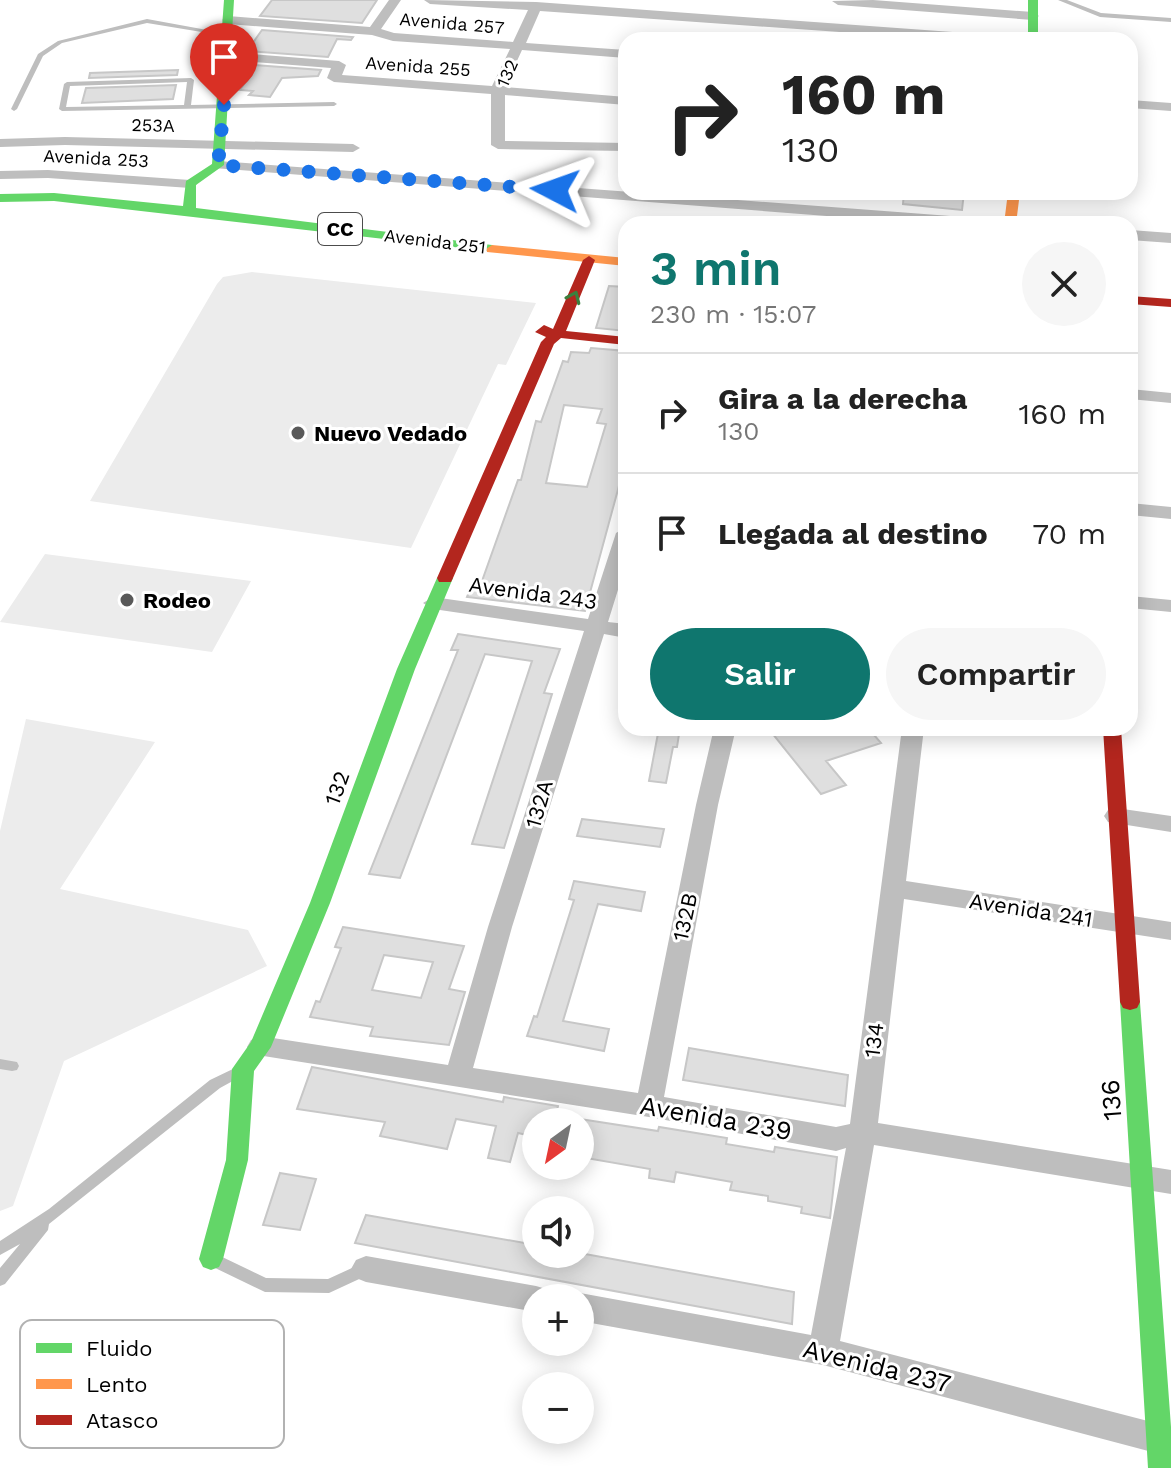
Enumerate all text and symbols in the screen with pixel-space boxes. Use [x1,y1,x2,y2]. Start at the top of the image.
street label: Avenida 257 [399,8,505,38]
pin [190,23,258,105]
icon: arrive [202,35,246,79]
street label: Avenida 255 [365,52,471,80]
street label: 132 [492,56,522,90]
text: 160 m [782,62,945,128]
icon: right [650,64,754,168]
street label: 253A [131,114,175,136]
text: 130 [782,129,839,171]
street label: Avenida 253 [43,145,149,171]
position arrow [513,148,597,232]
road number: CC [318,213,362,245]
street label: Avenida 251 [383,224,487,258]
text: 3 min [650,240,782,297]
button: close [1022,242,1106,326]
one-way arrow [565,291,581,305]
text: 230 m · 15:07 [650,299,816,329]
text: Gira a la derecha [718,381,967,416]
icon: right [650,391,694,435]
text: 160 m [1019,396,1106,431]
text: 130 [718,416,759,446]
place label: Nuevo Vedado [314,421,467,446]
marker: Nuevo Vedado [289,424,307,442]
icon: arrive [650,511,694,555]
text: Llegada al destino [718,516,988,551]
text: 70 m [1032,516,1106,551]
street label: Avenida 243 [467,572,599,614]
place label: Rodeo [143,588,211,613]
marker: Rodeo [118,591,136,609]
button: Salir [650,628,870,720]
button: Compartir [886,628,1106,720]
street label: 132 [319,768,355,808]
street label: 132A [520,777,558,831]
street label: Avenida 241 [968,888,1094,932]
street label: 132B [668,891,702,943]
street label: 134 [859,1021,889,1059]
street label: 136 [1095,1078,1127,1122]
street label: Avenida 239 [638,1090,794,1146]
north arrow [522,1108,594,1180]
map controls [522,1108,594,1444]
button: sound [522,1196,594,1268]
button: + [522,1284,594,1356]
legend [20,1320,284,1448]
street label: Avenida 237 [800,1333,954,1399]
text: Fluido [86,1336,153,1361]
text: Lento [86,1372,147,1397]
button: − [522,1372,594,1444]
text: Atasco [86,1408,159,1433]

